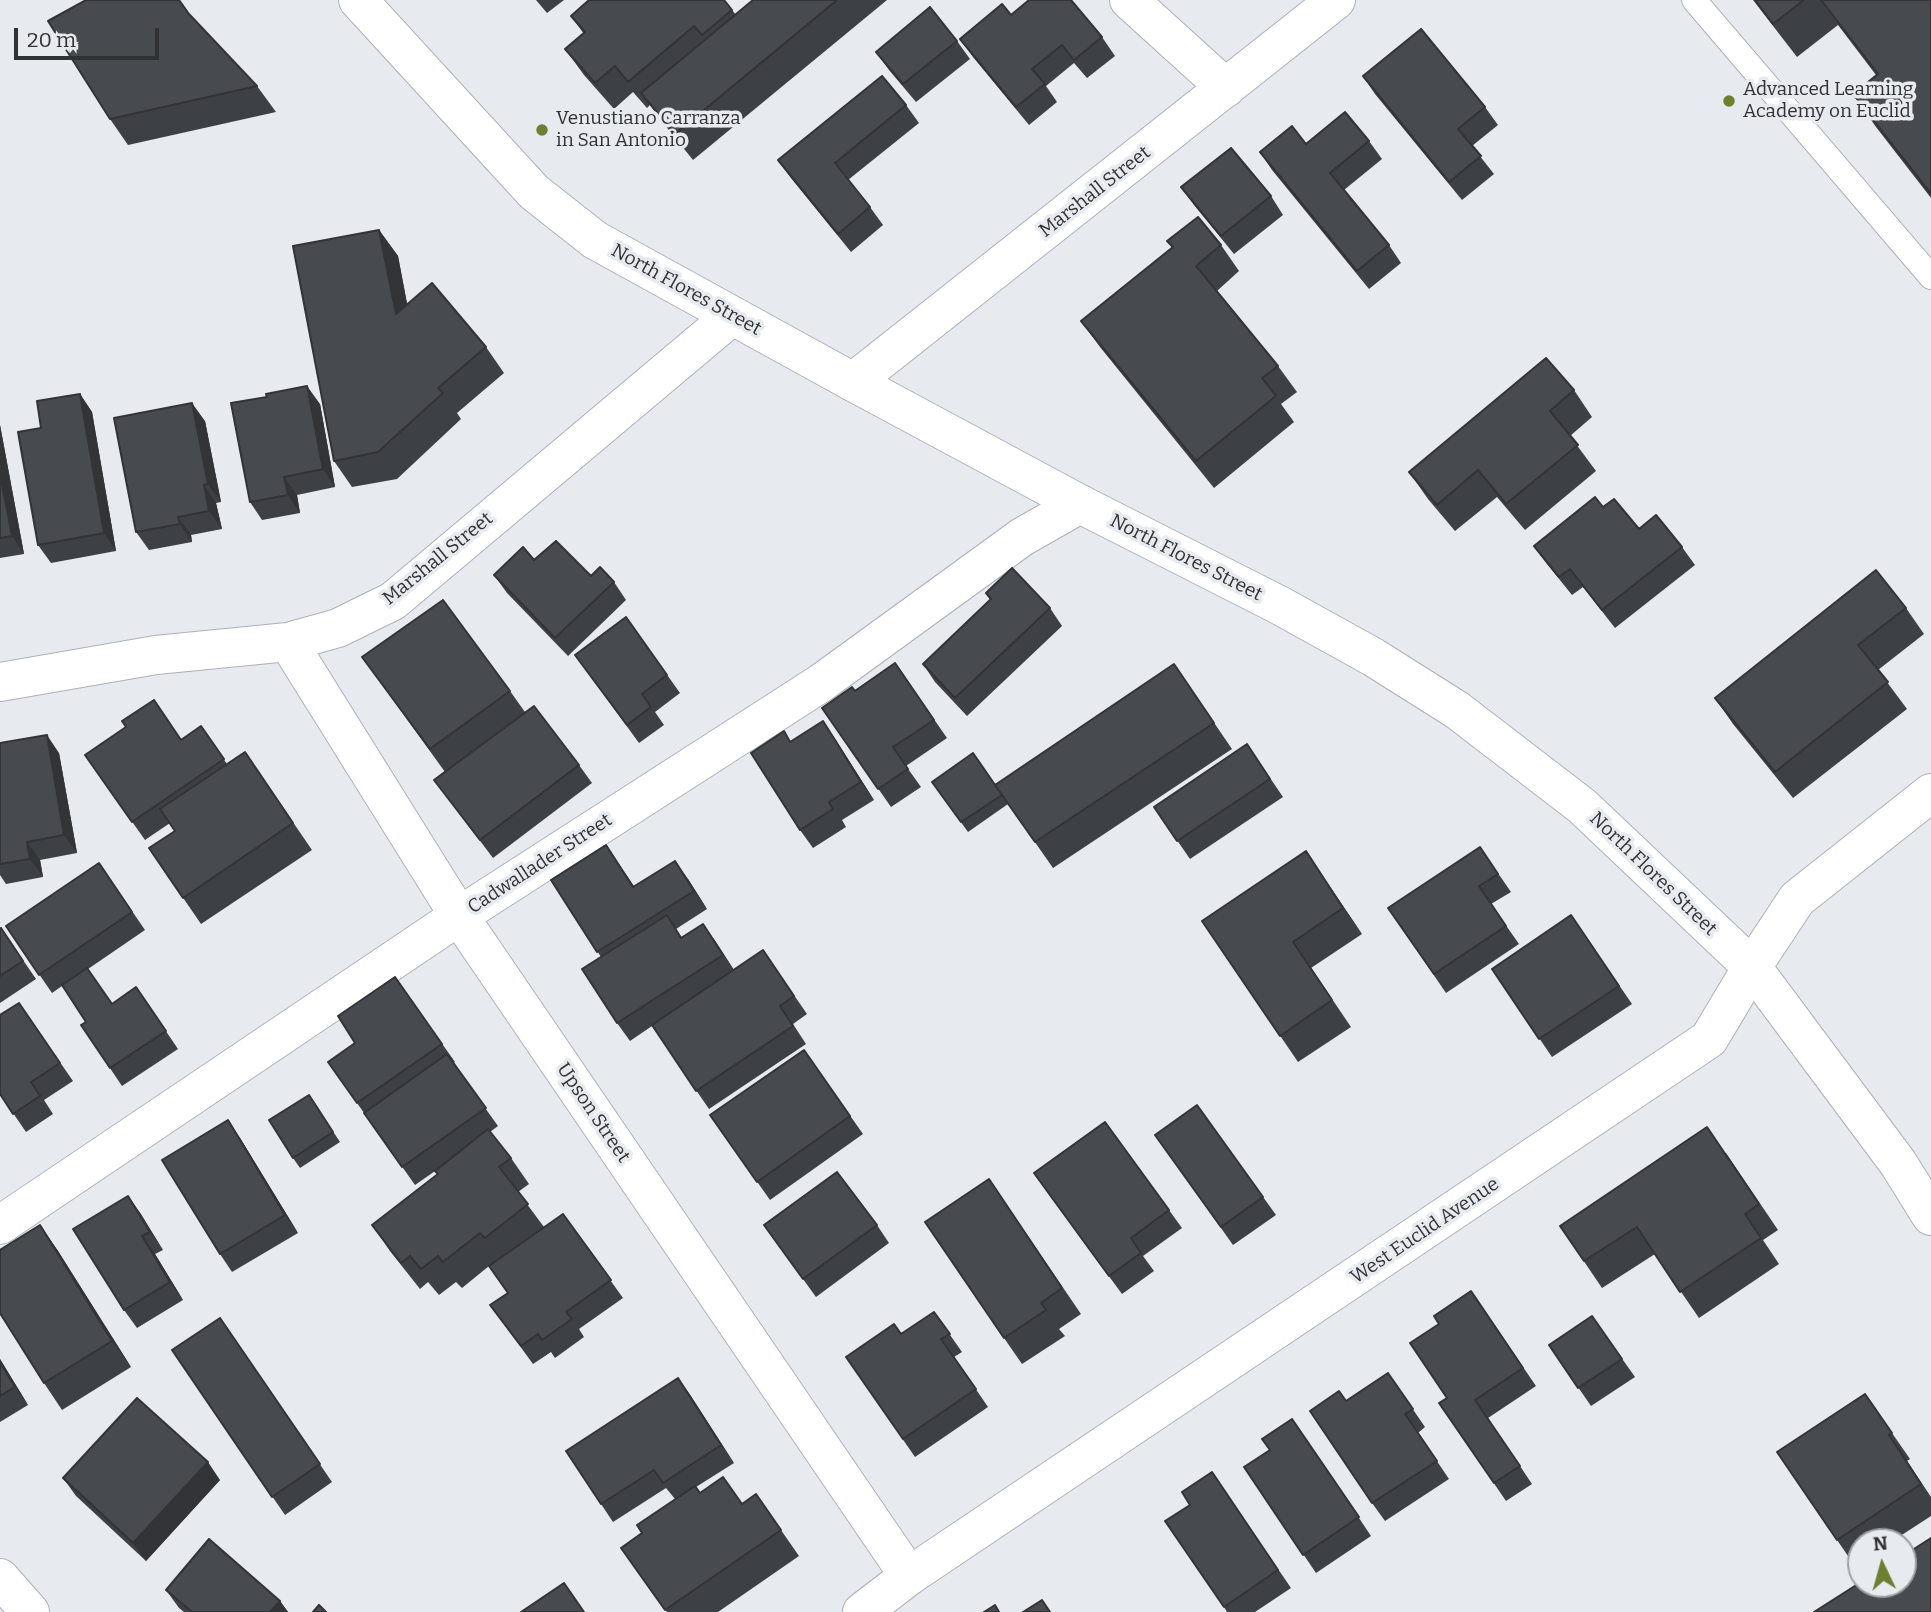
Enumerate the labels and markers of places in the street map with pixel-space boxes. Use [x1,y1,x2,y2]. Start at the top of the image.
place label: Advanced Learning Academy on Euclid [1743,79,1913,123]
marker: Advanced Learning Academy on Euclid [1721,93,1737,109]
place label: Venustiano Carranza in San Antonio [556,108,741,152]
marker: Venustiano Carranza in San Antonio [534,122,550,138]

